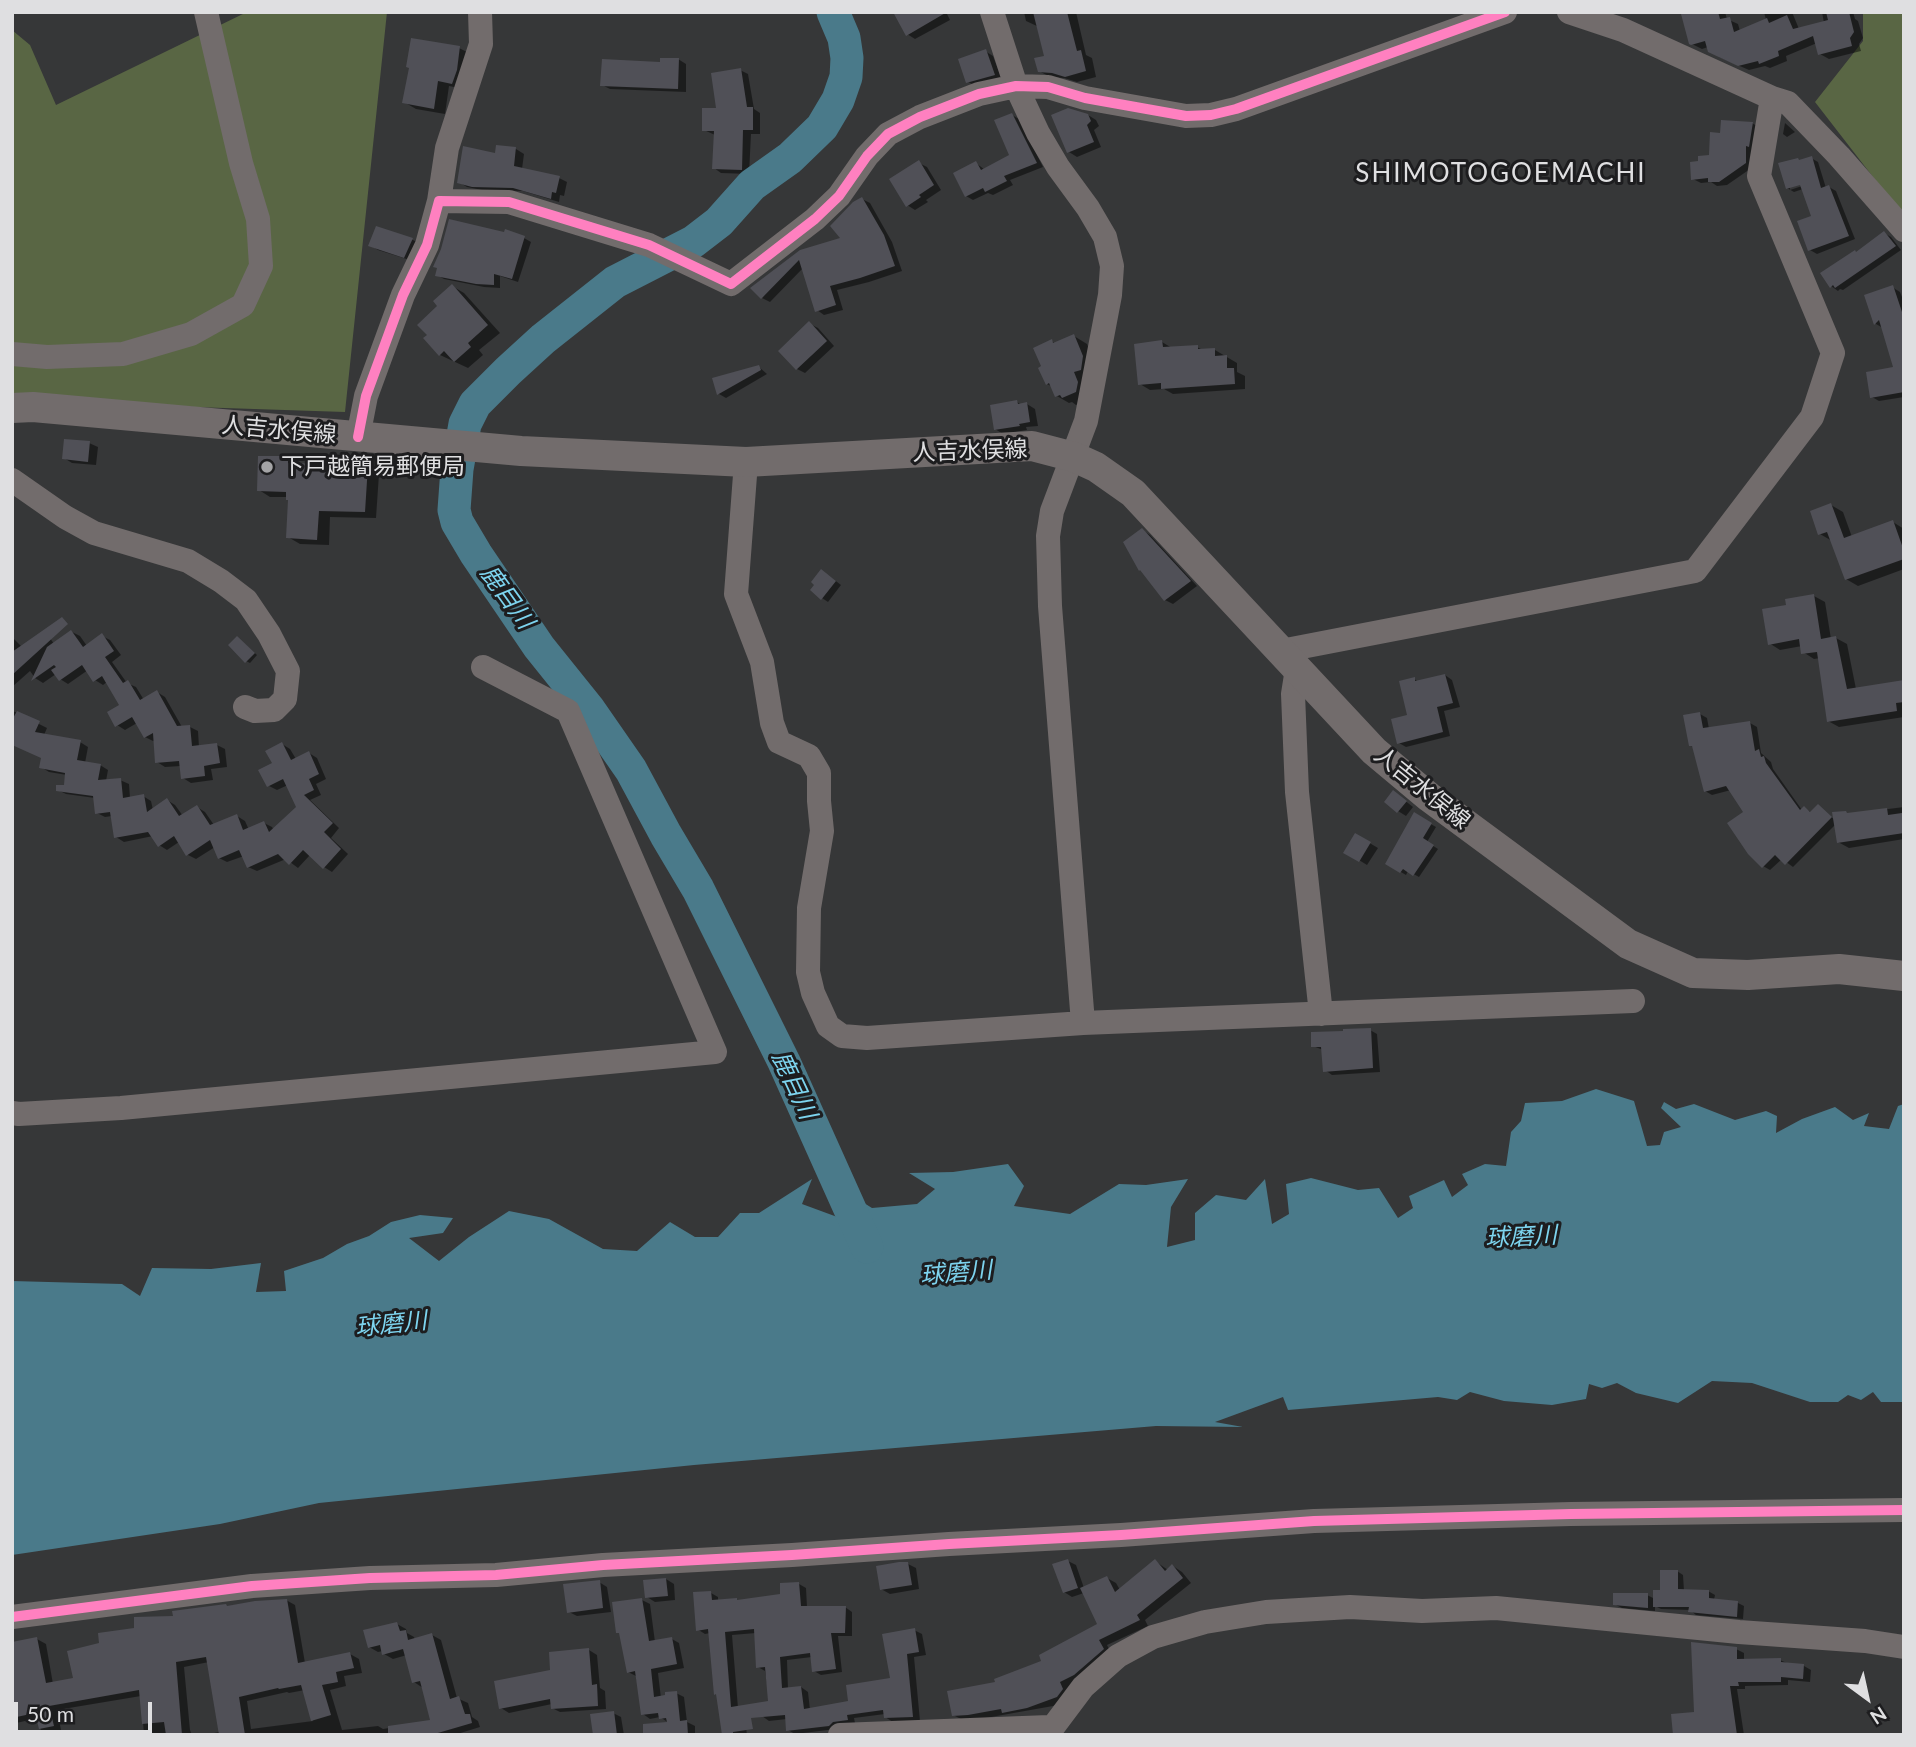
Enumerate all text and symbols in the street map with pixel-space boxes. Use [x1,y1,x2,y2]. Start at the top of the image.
district label: SHIMOTOGOEMACHI [1357,158,1645,190]
street label: 人吉水俣線 [221,411,337,449]
street label: 人吉水俣線 [912,435,1028,467]
place label: 下戸越簡易郵便局 [281,453,465,481]
marker: 下戸越簡易郵便局 [259,459,275,475]
water label: 鹿目川 [474,559,540,635]
street label: 人吉水俣線 [1369,741,1475,835]
water label: 鹿目川 [766,1046,822,1124]
water label: 球磨川 [1484,1221,1558,1253]
water label: 球磨川 [919,1256,993,1290]
water label: 球磨川 [354,1306,428,1342]
north arrow [1832,1663,1902,1733]
scale bar [18,1688,156,1732]
text: 50 m [27,1701,74,1726]
text: N [1866,1702,1891,1730]

